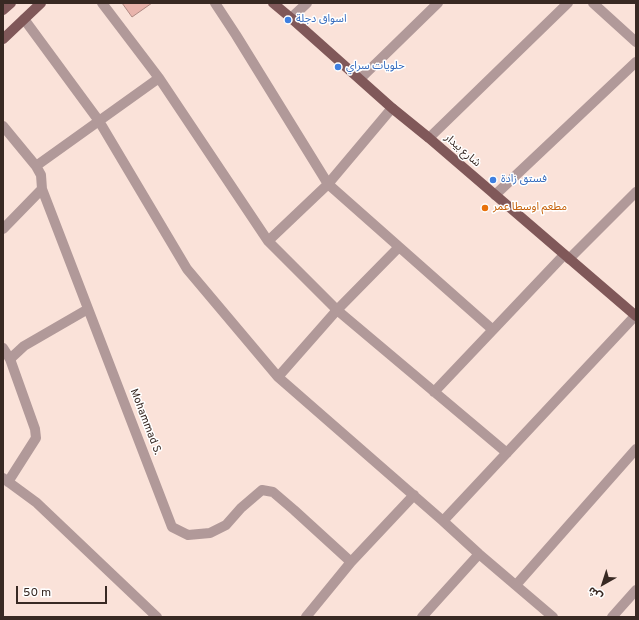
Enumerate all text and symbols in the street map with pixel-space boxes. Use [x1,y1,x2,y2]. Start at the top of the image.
place label: اسواق دجلة [296,13,347,27]
marker: اسواق دجلة [283,15,293,25]
place label: حلويات سراي [346,60,405,74]
marker: حلويات سراي [333,62,343,72]
street label: شارع بيدار [441,132,483,170]
place label: فستق زادة [501,173,547,187]
marker: فستق زادة [488,175,498,185]
place label: مطعم اوسطا عمر [493,201,567,215]
marker: مطعم اوسطا عمر [480,203,490,213]
street label: Mohammad S. [126,387,164,457]
north arrow [583,564,623,604]
scale bar [18,578,109,604]
text: ش [585,583,606,604]
text: 50 m [23,585,51,601]

